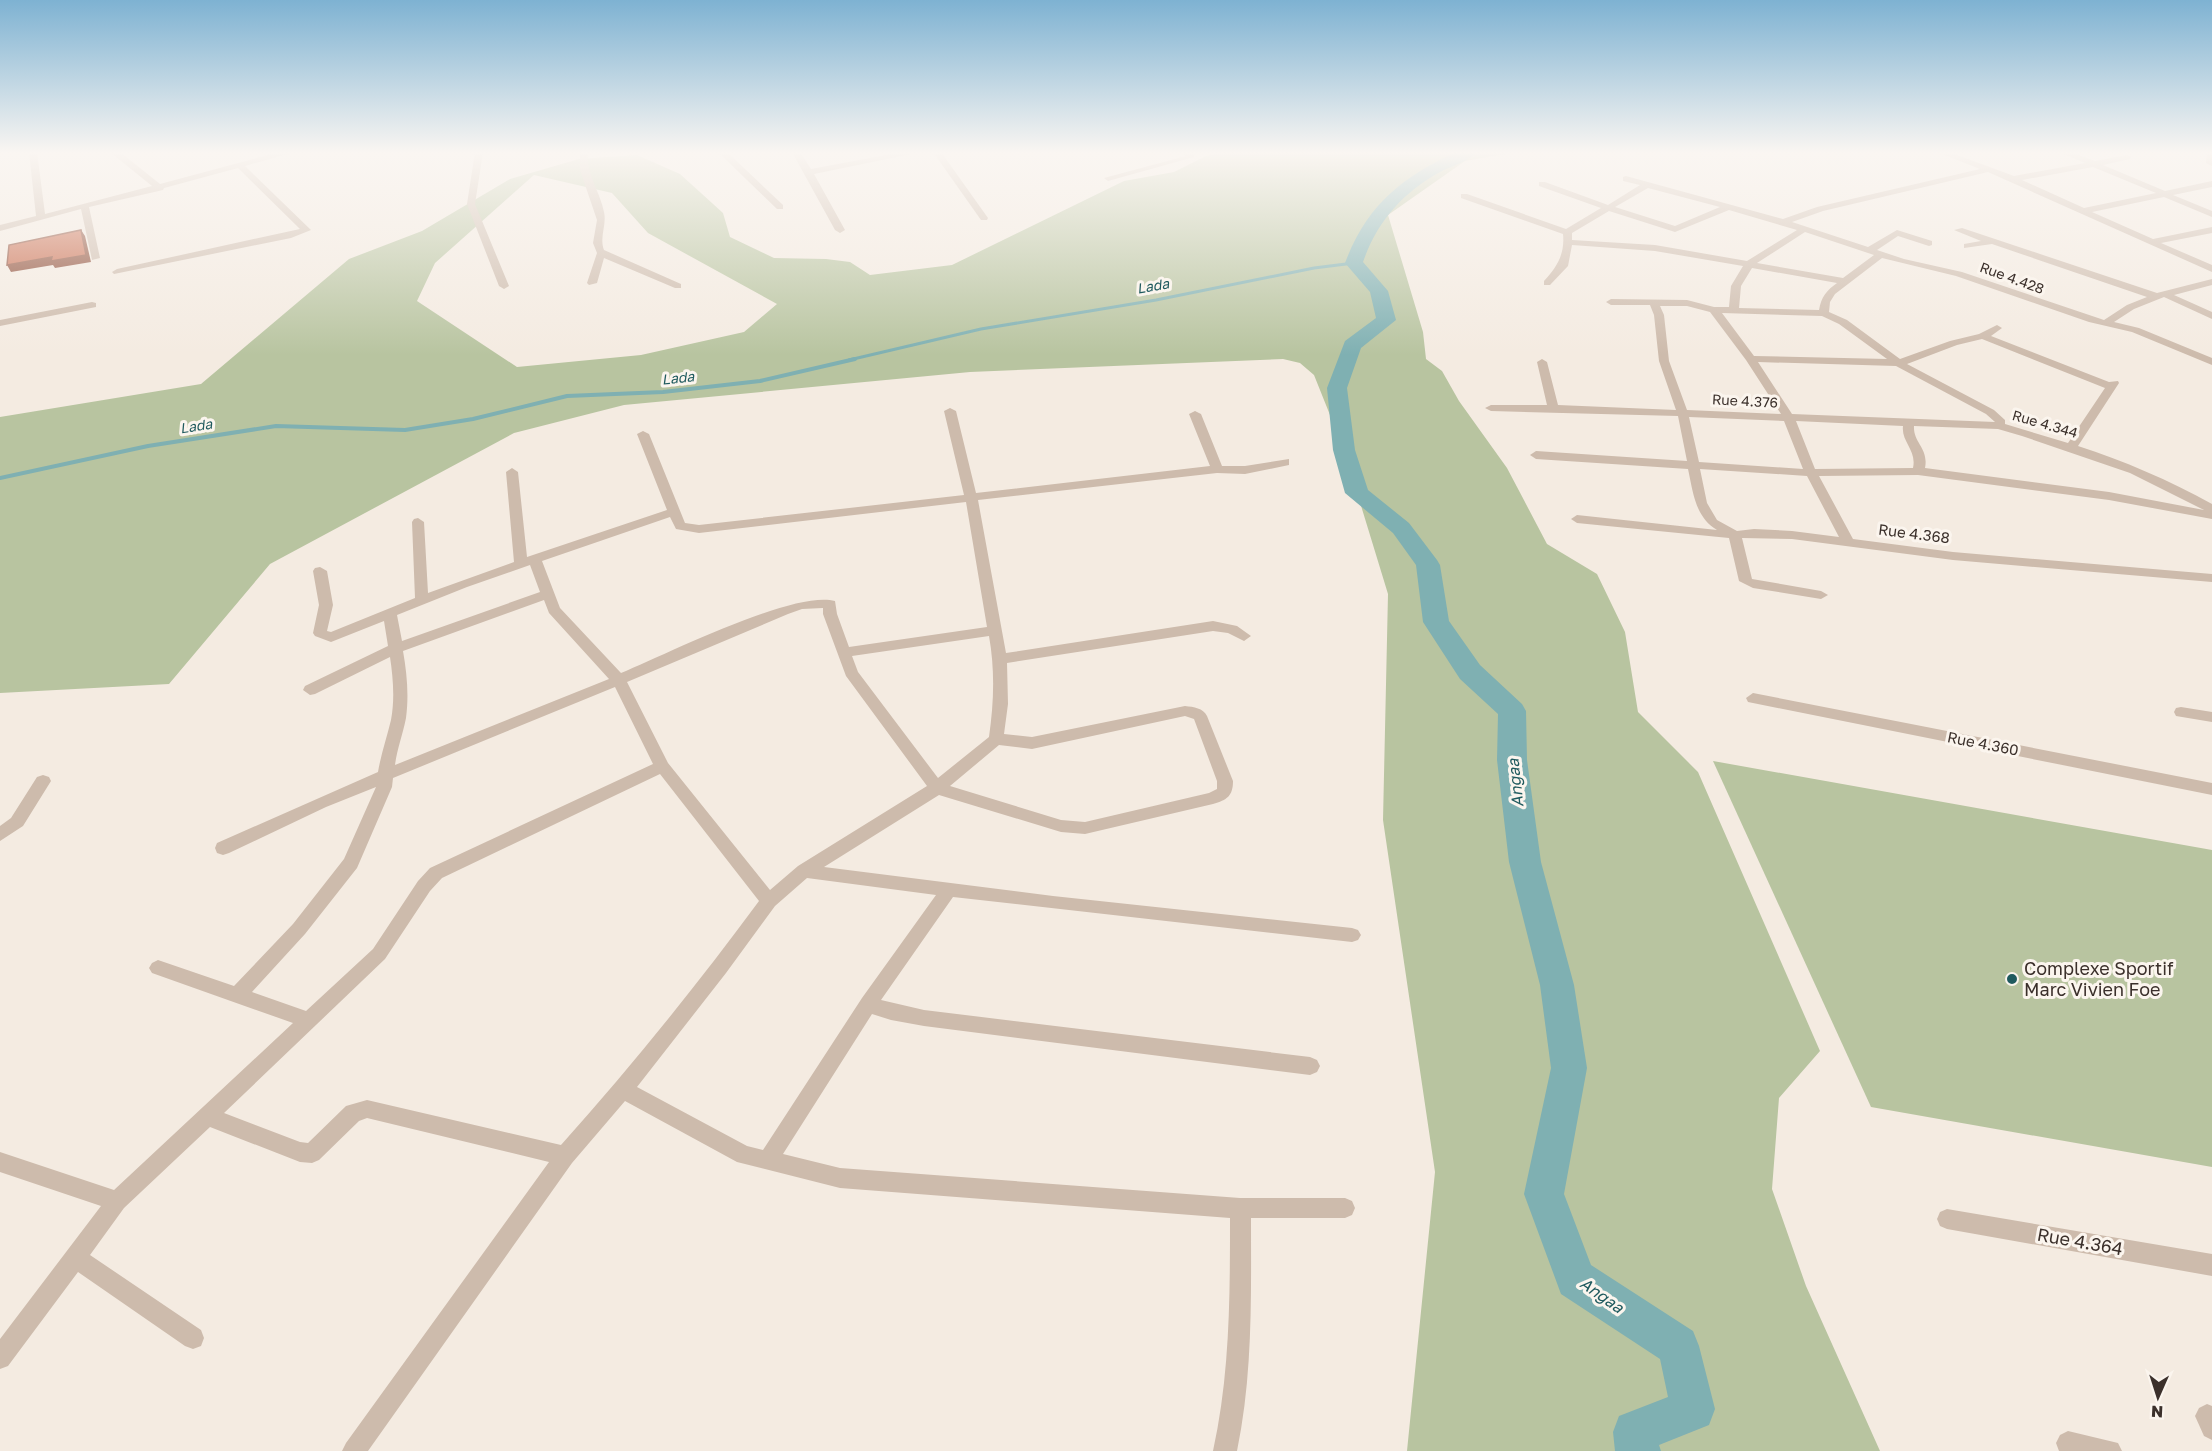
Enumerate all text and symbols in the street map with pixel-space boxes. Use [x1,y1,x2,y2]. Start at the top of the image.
street label: Rue 4.428 [1978,258,2047,297]
water label: Lada [1135,274,1171,297]
water label: Lada [661,367,696,388]
street label: Rue 4.376 [1712,390,1779,411]
street label: Rue 4.344 [2010,406,2080,441]
water label: Lada [179,414,214,436]
street label: Rue 4.368 [1877,520,1951,546]
street label: Rue 4.360 [1946,727,2020,759]
water label: Angaa [1502,757,1527,808]
place label: Complexe Sportif Marc Vivien Foe [2024,957,2174,1000]
marker: Complexe Sportif Marc Vivien Foe [2005,972,2019,986]
street label: Rue 4.364 [2036,1223,2125,1259]
water label: Angaa [1576,1273,1628,1318]
north arrow [2128,1367,2188,1427]
text: N [2151,1402,2164,1422]

